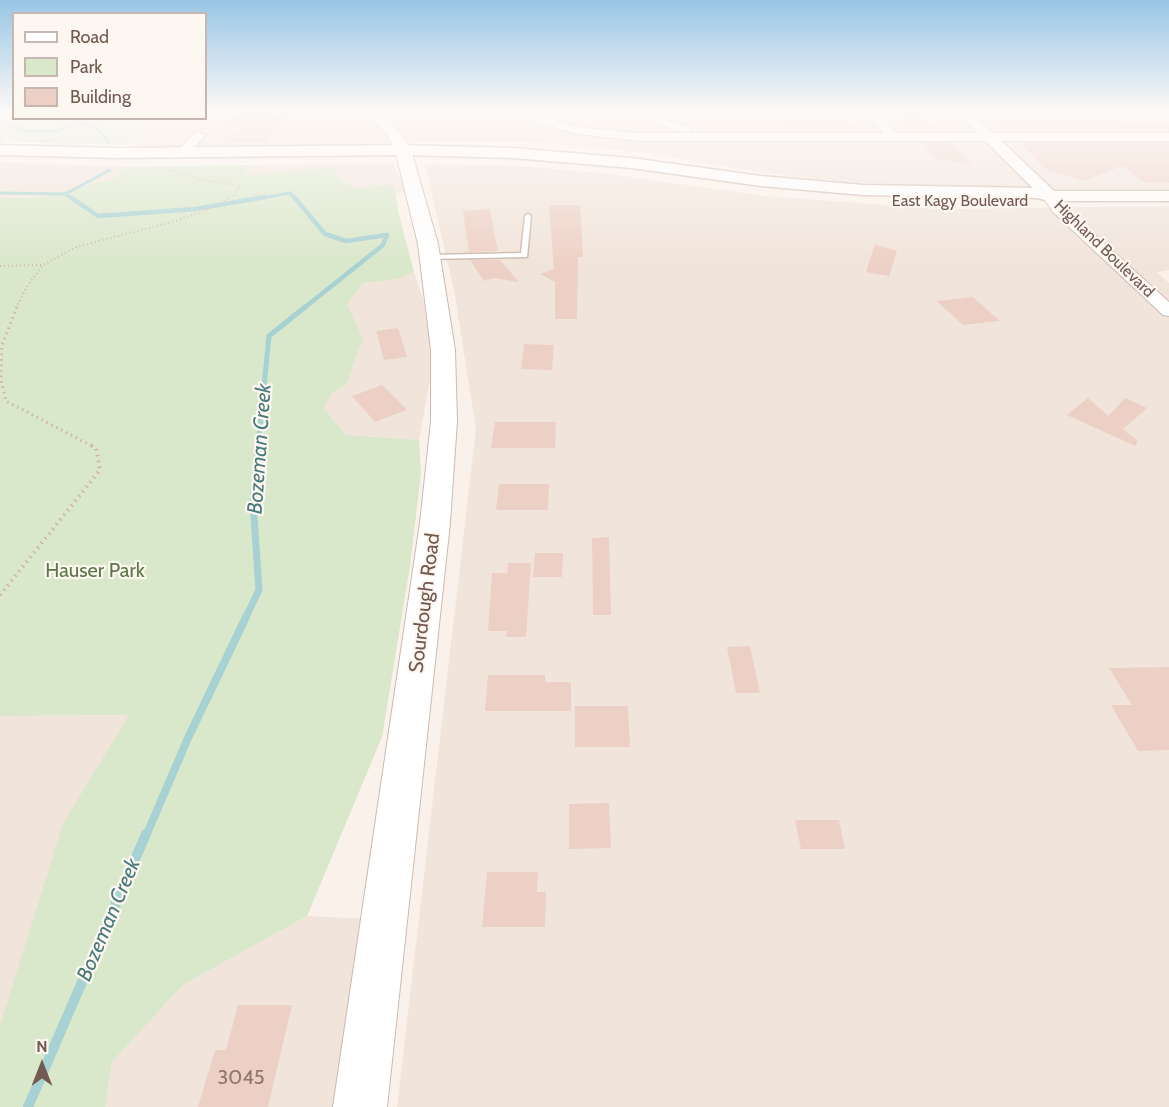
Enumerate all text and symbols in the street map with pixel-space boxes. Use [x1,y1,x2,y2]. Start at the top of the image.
legend [12,12,207,120]
text: Road [70,26,109,48]
text: Park [70,56,102,78]
text: Building [70,86,131,108]
street label: East Kagy Boulevard [892,191,1028,211]
street label: Highland Boulevard [1050,196,1158,302]
water label: Bozeman Creek [243,383,277,515]
street label: Sourdough Road [405,532,445,674]
park label: Hauser Park [45,559,145,583]
water label: Bozeman Creek [72,855,146,985]
north arrow [12,1035,72,1095]
text: N [36,1037,48,1056]
house number: 3045 [217,1066,265,1090]

